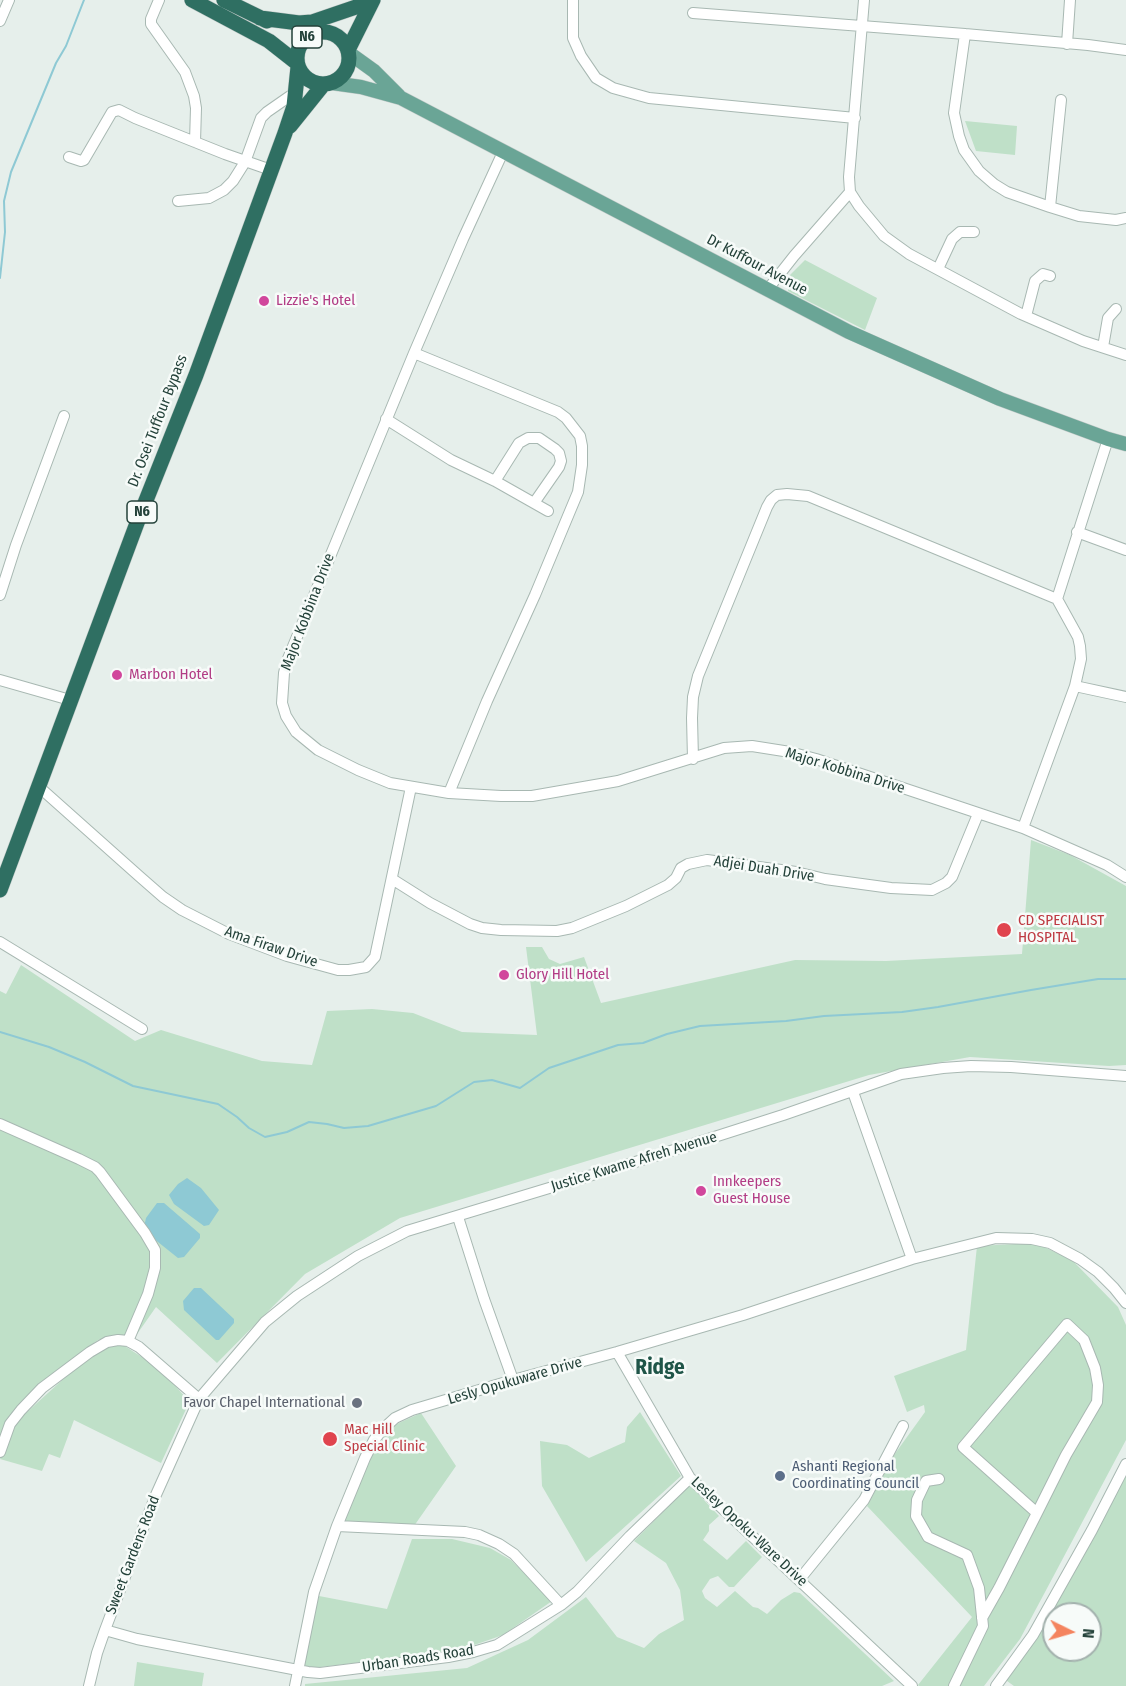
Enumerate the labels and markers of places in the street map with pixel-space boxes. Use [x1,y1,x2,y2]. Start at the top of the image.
place label: Lizzie's Hotel [276,292,355,310]
marker: Lizzie's Hotel [257,294,271,308]
place label: Marbon Hotel [129,666,213,684]
marker: Marbon Hotel [110,668,124,682]
place label: CD SPECIALIST HOSPITAL [1018,912,1104,947]
marker: CD SPECIALIST HOSPITAL [995,921,1013,939]
place label: Glory Hill Hotel [516,966,609,984]
marker: Glory Hill Hotel [497,968,511,982]
place label: Innkeepers Guest House [713,1173,790,1208]
marker: Innkeepers Guest House [694,1184,708,1198]
place label: Favor Chapel International [183,1394,345,1412]
marker: Favor Chapel International [350,1396,364,1410]
place label: Mac Hill Special Clinic [344,1421,425,1456]
marker: Mac Hill Special Clinic [321,1430,339,1448]
place label: Ashanti Regional Coordinating Council [792,1458,919,1493]
marker: Ashanti Regional Coordinating Council [773,1469,787,1483]

